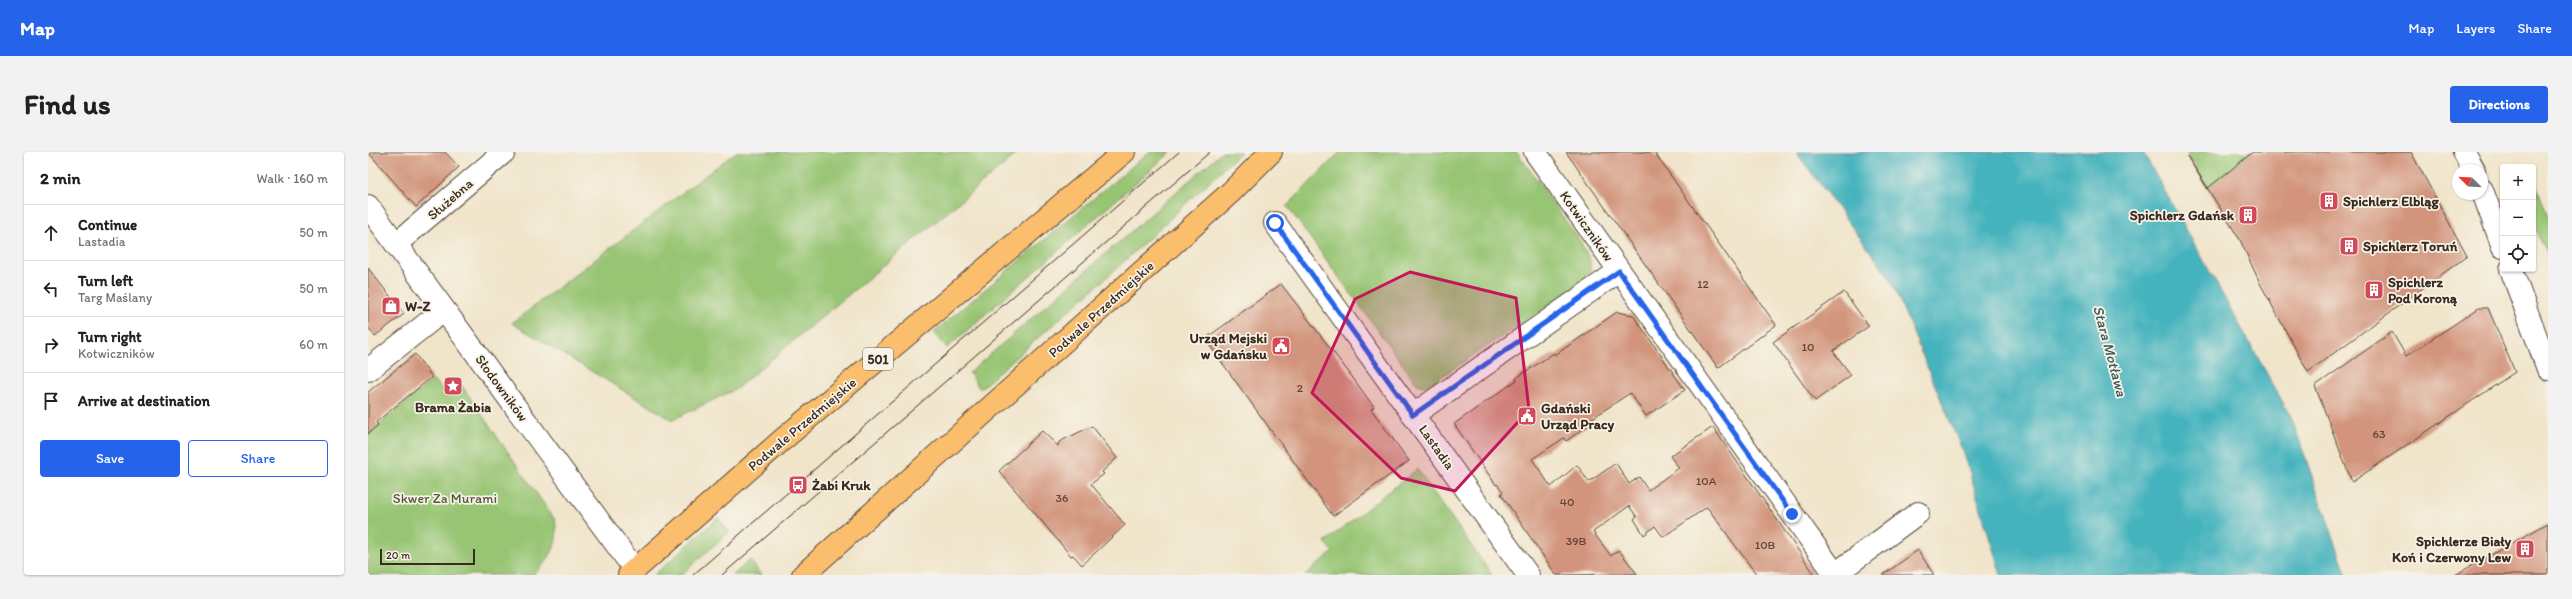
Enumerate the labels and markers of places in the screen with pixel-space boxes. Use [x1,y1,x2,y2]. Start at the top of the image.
building icon: Spichlerz Elbląg [2318,190,2340,212]
place label: Spichlerz Elbląg [2343,193,2439,210]
building icon: Spichlerz Gdańsk [2237,204,2259,226]
place label: Spichlerz Gdańsk [2130,207,2235,224]
building icon: Spichlerz Toruń [2338,235,2360,257]
place label: Spichlerz Toruń [2363,238,2457,255]
place label: Spichlerz Pod Koroną [2388,274,2458,307]
building icon: Spichlerz Pod Koroną [2363,279,2385,301]
shop icon: W-Z [380,295,402,317]
place label: W-Z [405,298,432,315]
place label: Urząd Mejski w Gdańsku [1190,330,1267,363]
public building icon: Urząd Mejski w Gdańsku [1270,335,1292,357]
place icon: Brama Żabia [442,375,464,397]
place label: Brama Żabia [415,399,491,416]
place label: Gdański Urząd Pracy [1541,400,1614,433]
public building icon: Gdański Urząd Pracy [1516,405,1538,427]
bus stop icon: Żabi Kruk [787,474,809,496]
place label: Żabi Kruk [812,477,871,494]
place label: Spichlerze Biały Koń i Czerwony Lew [2392,533,2511,566]
building icon: Spichlerze Biały Koń i Czerwony Lew [2514,538,2536,560]

